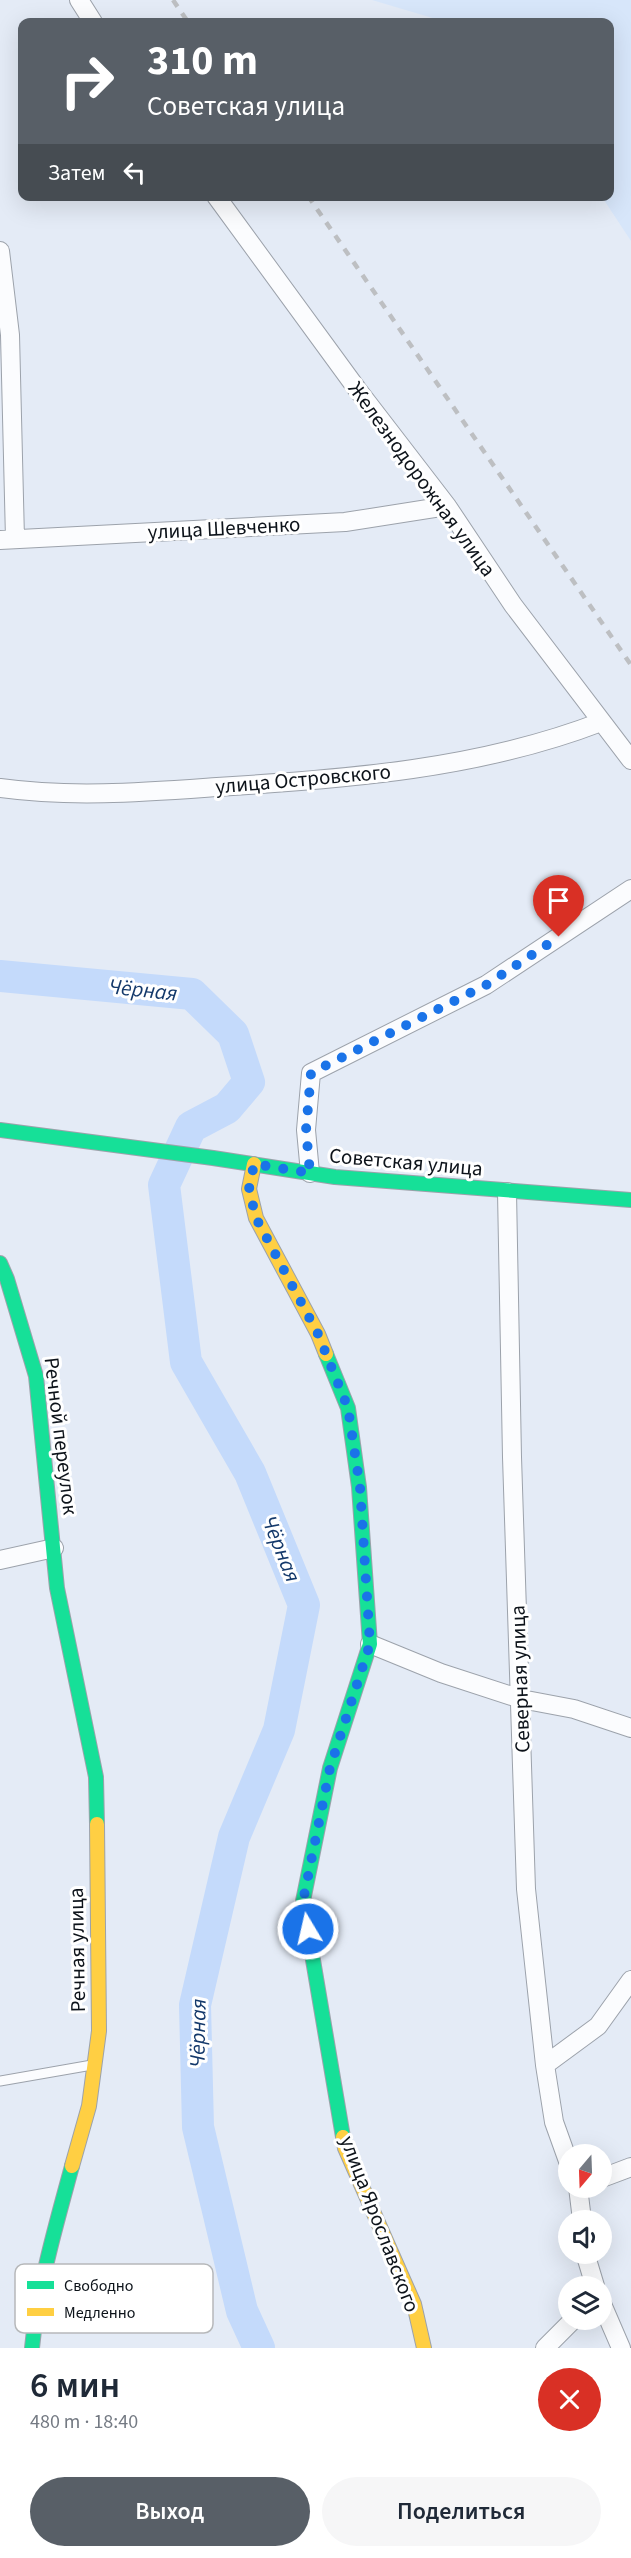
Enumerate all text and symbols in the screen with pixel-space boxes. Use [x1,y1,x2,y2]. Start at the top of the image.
text: 310 m [147,31,258,91]
icon: right [48,42,126,120]
text: Советская улица [147,87,345,126]
icon: left [118,156,151,189]
text: Затем [48,157,106,189]
street label: Железнодорожная улица [341,375,503,583]
street label: улица Шевченко [147,509,301,547]
street label: улица Островского [214,756,392,802]
pin [533,875,584,937]
icon: arrive [542,884,575,917]
water label: Чёрная [107,970,179,1010]
street label: Советская улица [328,1140,484,1184]
street label: Речной переулок [36,1355,86,1517]
water label: Чёрная [253,1511,309,1587]
street label: Северная улица [502,1605,538,1753]
street label: Речная улица [61,1887,93,2013]
position arrow [276,1897,340,1961]
water label: Чёрная [181,1998,215,2068]
street label: улица Ярославского [333,2131,427,2317]
north arrow [558,2144,612,2198]
map controls [558,2144,612,2330]
button: sound [558,2210,612,2264]
legend [15,2264,213,2333]
text: Свободно [64,2275,134,2297]
button: layers [558,2276,612,2330]
text: Медленно [64,2302,135,2324]
text: 6 мин [30,2360,120,2411]
button: close [538,2368,601,2431]
text: 480 m · 18:40 [30,2408,138,2436]
button: Выход [30,2477,310,2546]
button: Поделиться [322,2477,601,2546]

